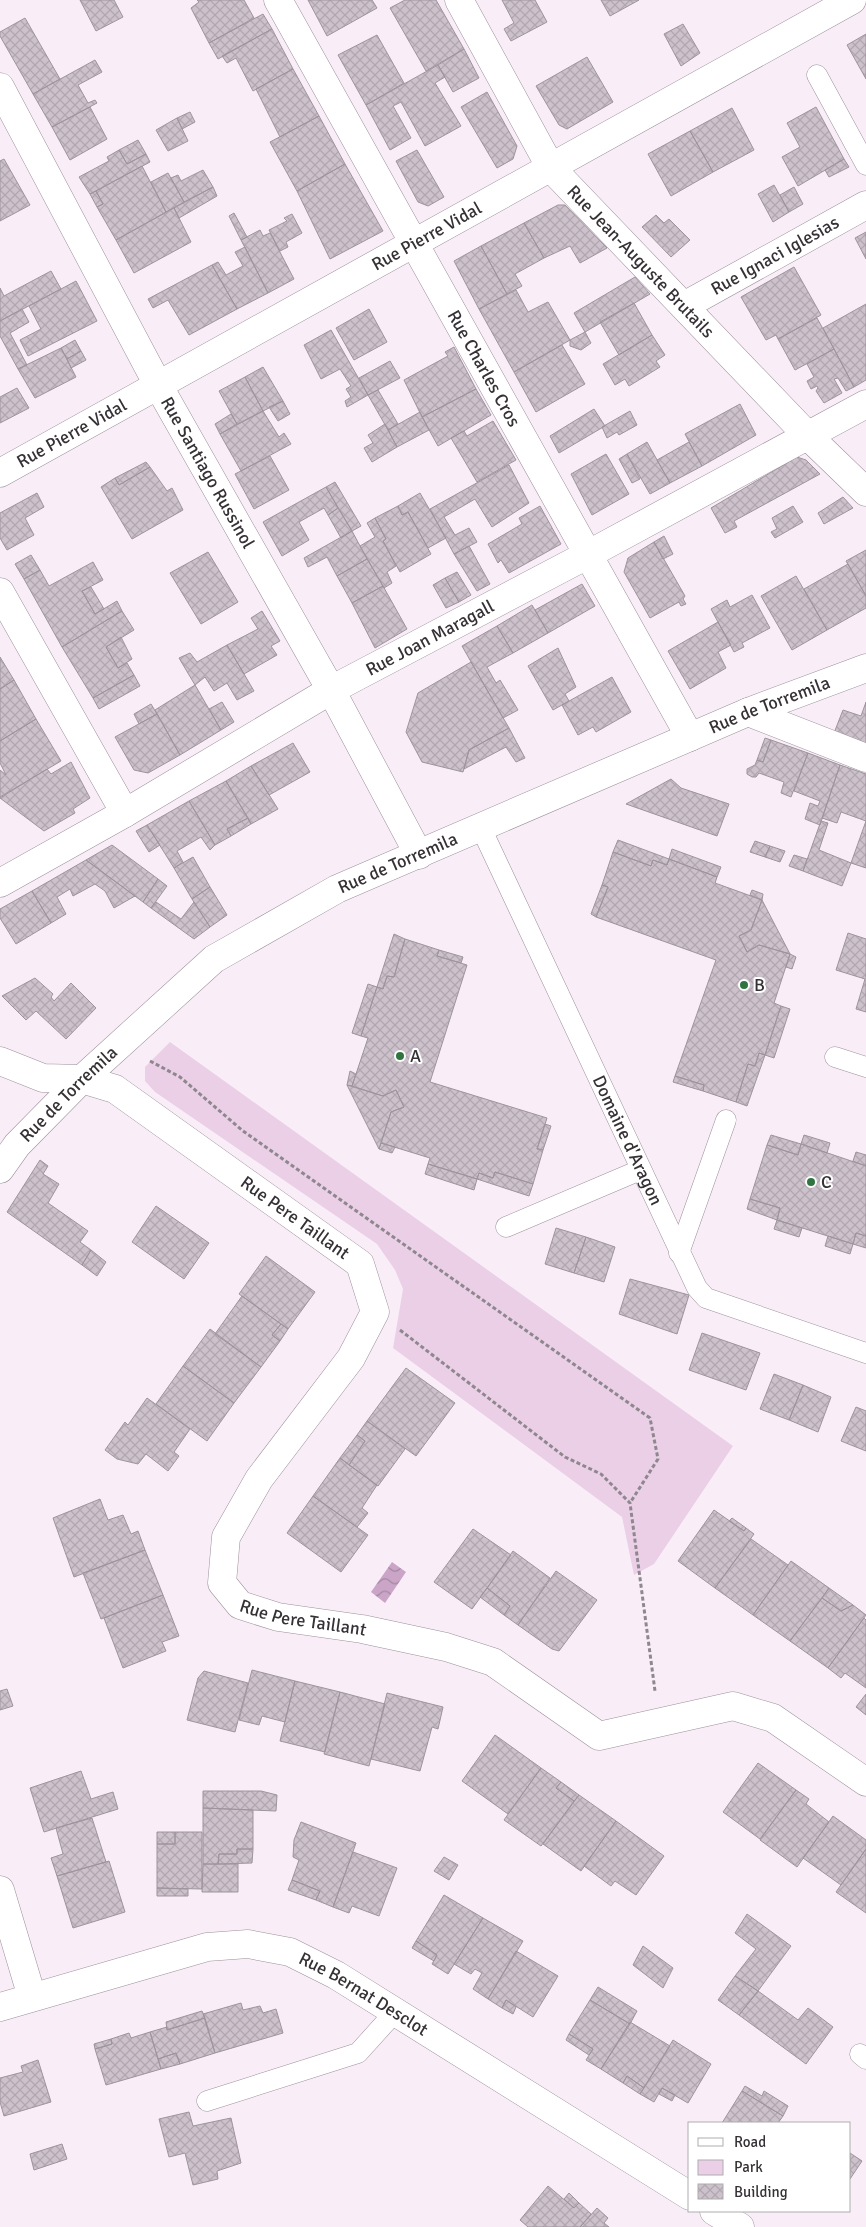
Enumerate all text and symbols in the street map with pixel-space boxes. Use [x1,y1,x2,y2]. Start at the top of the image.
street label: Rue Jean-Auguste Brutails [562,180,719,343]
street label: Rue Pierre Vidal [368,197,486,275]
street label: Rue Ignaci Iglesias [707,211,843,300]
street label: Rue Charles Cros [443,306,525,431]
street label: Rue Santiago Russinol [156,393,259,552]
street label: Rue Pierre Vidal [13,394,131,473]
street label: Rue Joan Maragall [362,595,498,681]
street label: Rue de Torremila [706,671,833,739]
street label: Rue de Torremila [334,827,461,898]
place label: B [754,974,765,996]
marker: B [738,979,750,991]
street label: Rue de Torremila [15,1041,122,1147]
place label: A [410,1045,421,1067]
marker: A [394,1050,406,1062]
street label: Domaine d'Aragon [588,1072,668,1209]
street label: Rue Pere Taillant [236,1171,354,1264]
place label: C [821,1171,832,1193]
marker: C [805,1176,817,1188]
street label: Rue Pere Taillant [237,1595,368,1641]
street label: Rue Bernat Desclot [295,1947,432,2041]
legend [688,2122,851,2212]
text: Road [734,2133,766,2151]
text: Park [734,2158,763,2176]
text: Building [734,2183,788,2201]

